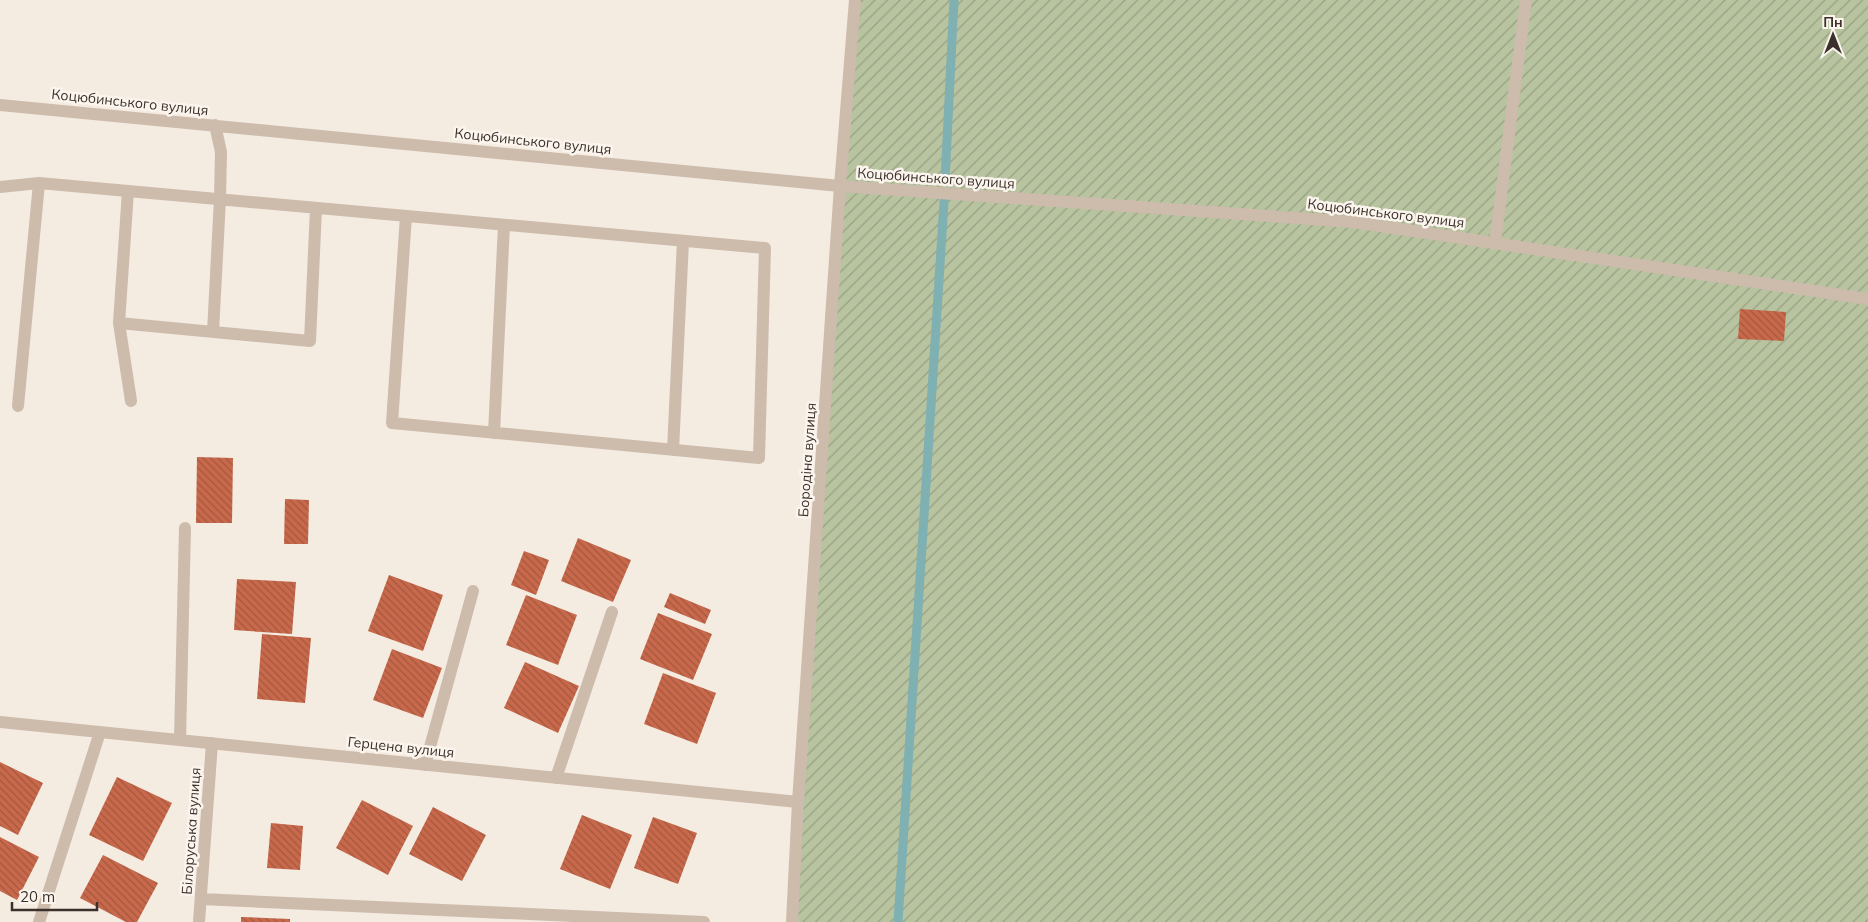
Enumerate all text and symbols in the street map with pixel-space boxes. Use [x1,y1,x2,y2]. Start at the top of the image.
north arrow [1808,10,1858,60]
text: Пн [1823,13,1843,31]
street label: Коцюбинського вулиця [51,85,209,119]
street label: Коцюбинського вулиця [454,124,612,158]
street label: Коцюбинського вулиця [857,164,1015,192]
street label: Коцюбинського вулиця [1307,194,1465,232]
street label: Бородіна вулиця [794,402,820,518]
street label: Герцена вулиця [347,732,455,762]
street label: Білоруська вулиця [178,767,204,895]
scale bar [12,880,98,912]
text: 20 m [20,887,55,906]

